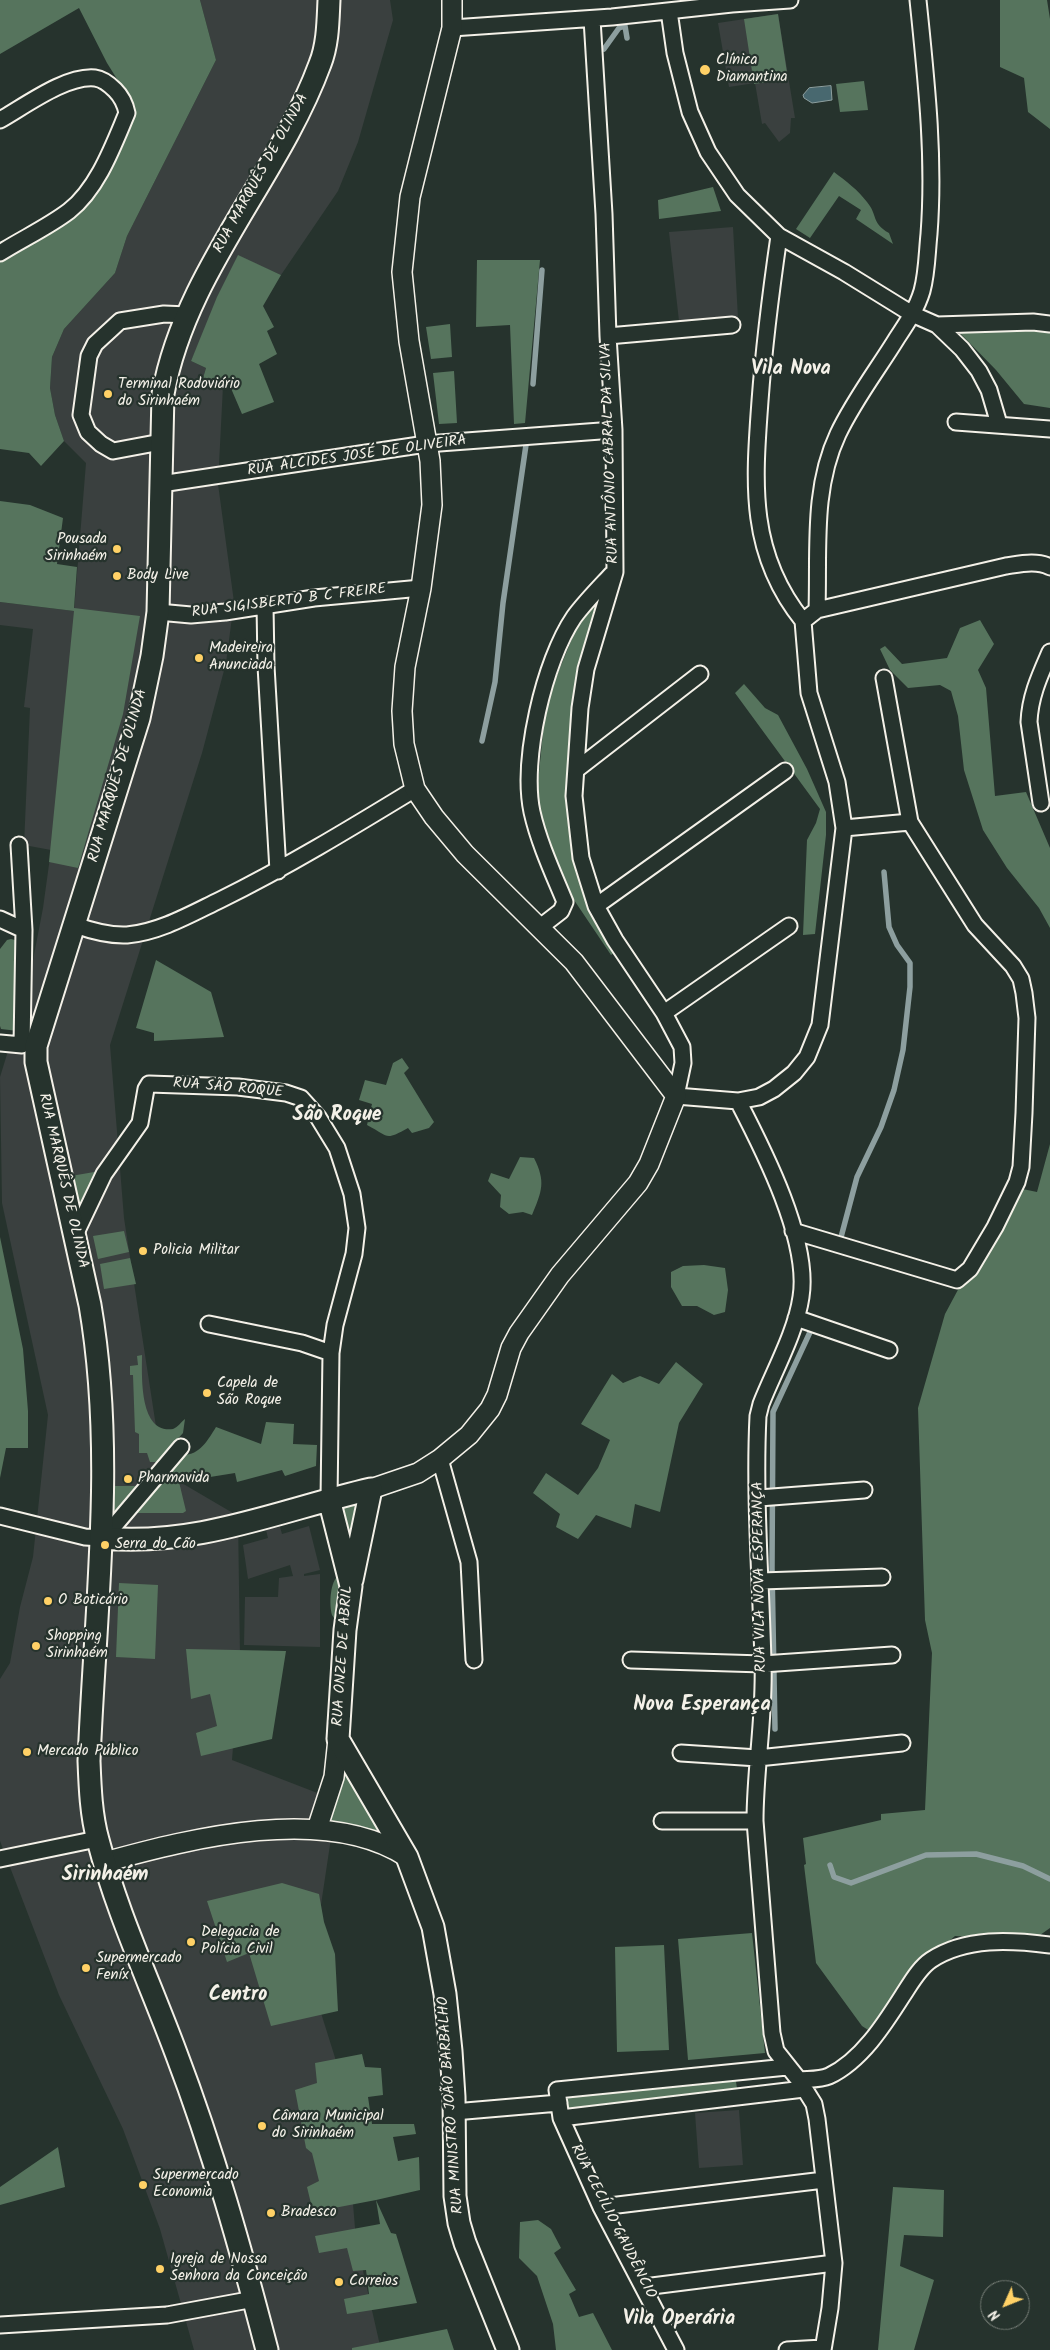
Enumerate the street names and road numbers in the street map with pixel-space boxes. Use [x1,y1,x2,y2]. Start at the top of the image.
street label: RUA MARQUÊS DE OLINDA [211,91,313,257]
street label: RUA ANTÔNIO CABRAL DA SILVA [598,342,624,564]
street label: RUA ALCIDES JOSÉ DE OLIVEIRA [246,433,468,481]
street label: RUA SIGISBERTO B C FREIRE [191,581,387,623]
street label: RUA MARQUÊS DE OLINDA [86,687,152,865]
street label: RUA SÃO ROQUE [172,1075,284,1103]
street label: RUA MARQUÊS DE OLINDA [33,1092,91,1270]
street label: RUA VILA NOVA ESPERANÇA [750,1481,772,1673]
street label: RUA ONZE DE ABRIL [330,1585,358,1727]
street label: RUA MINISTRO JOÃO BARBALHO [435,1996,469,2214]
street label: RUA CECÍLIO GAUDÊNCIO [565,2142,659,2302]

